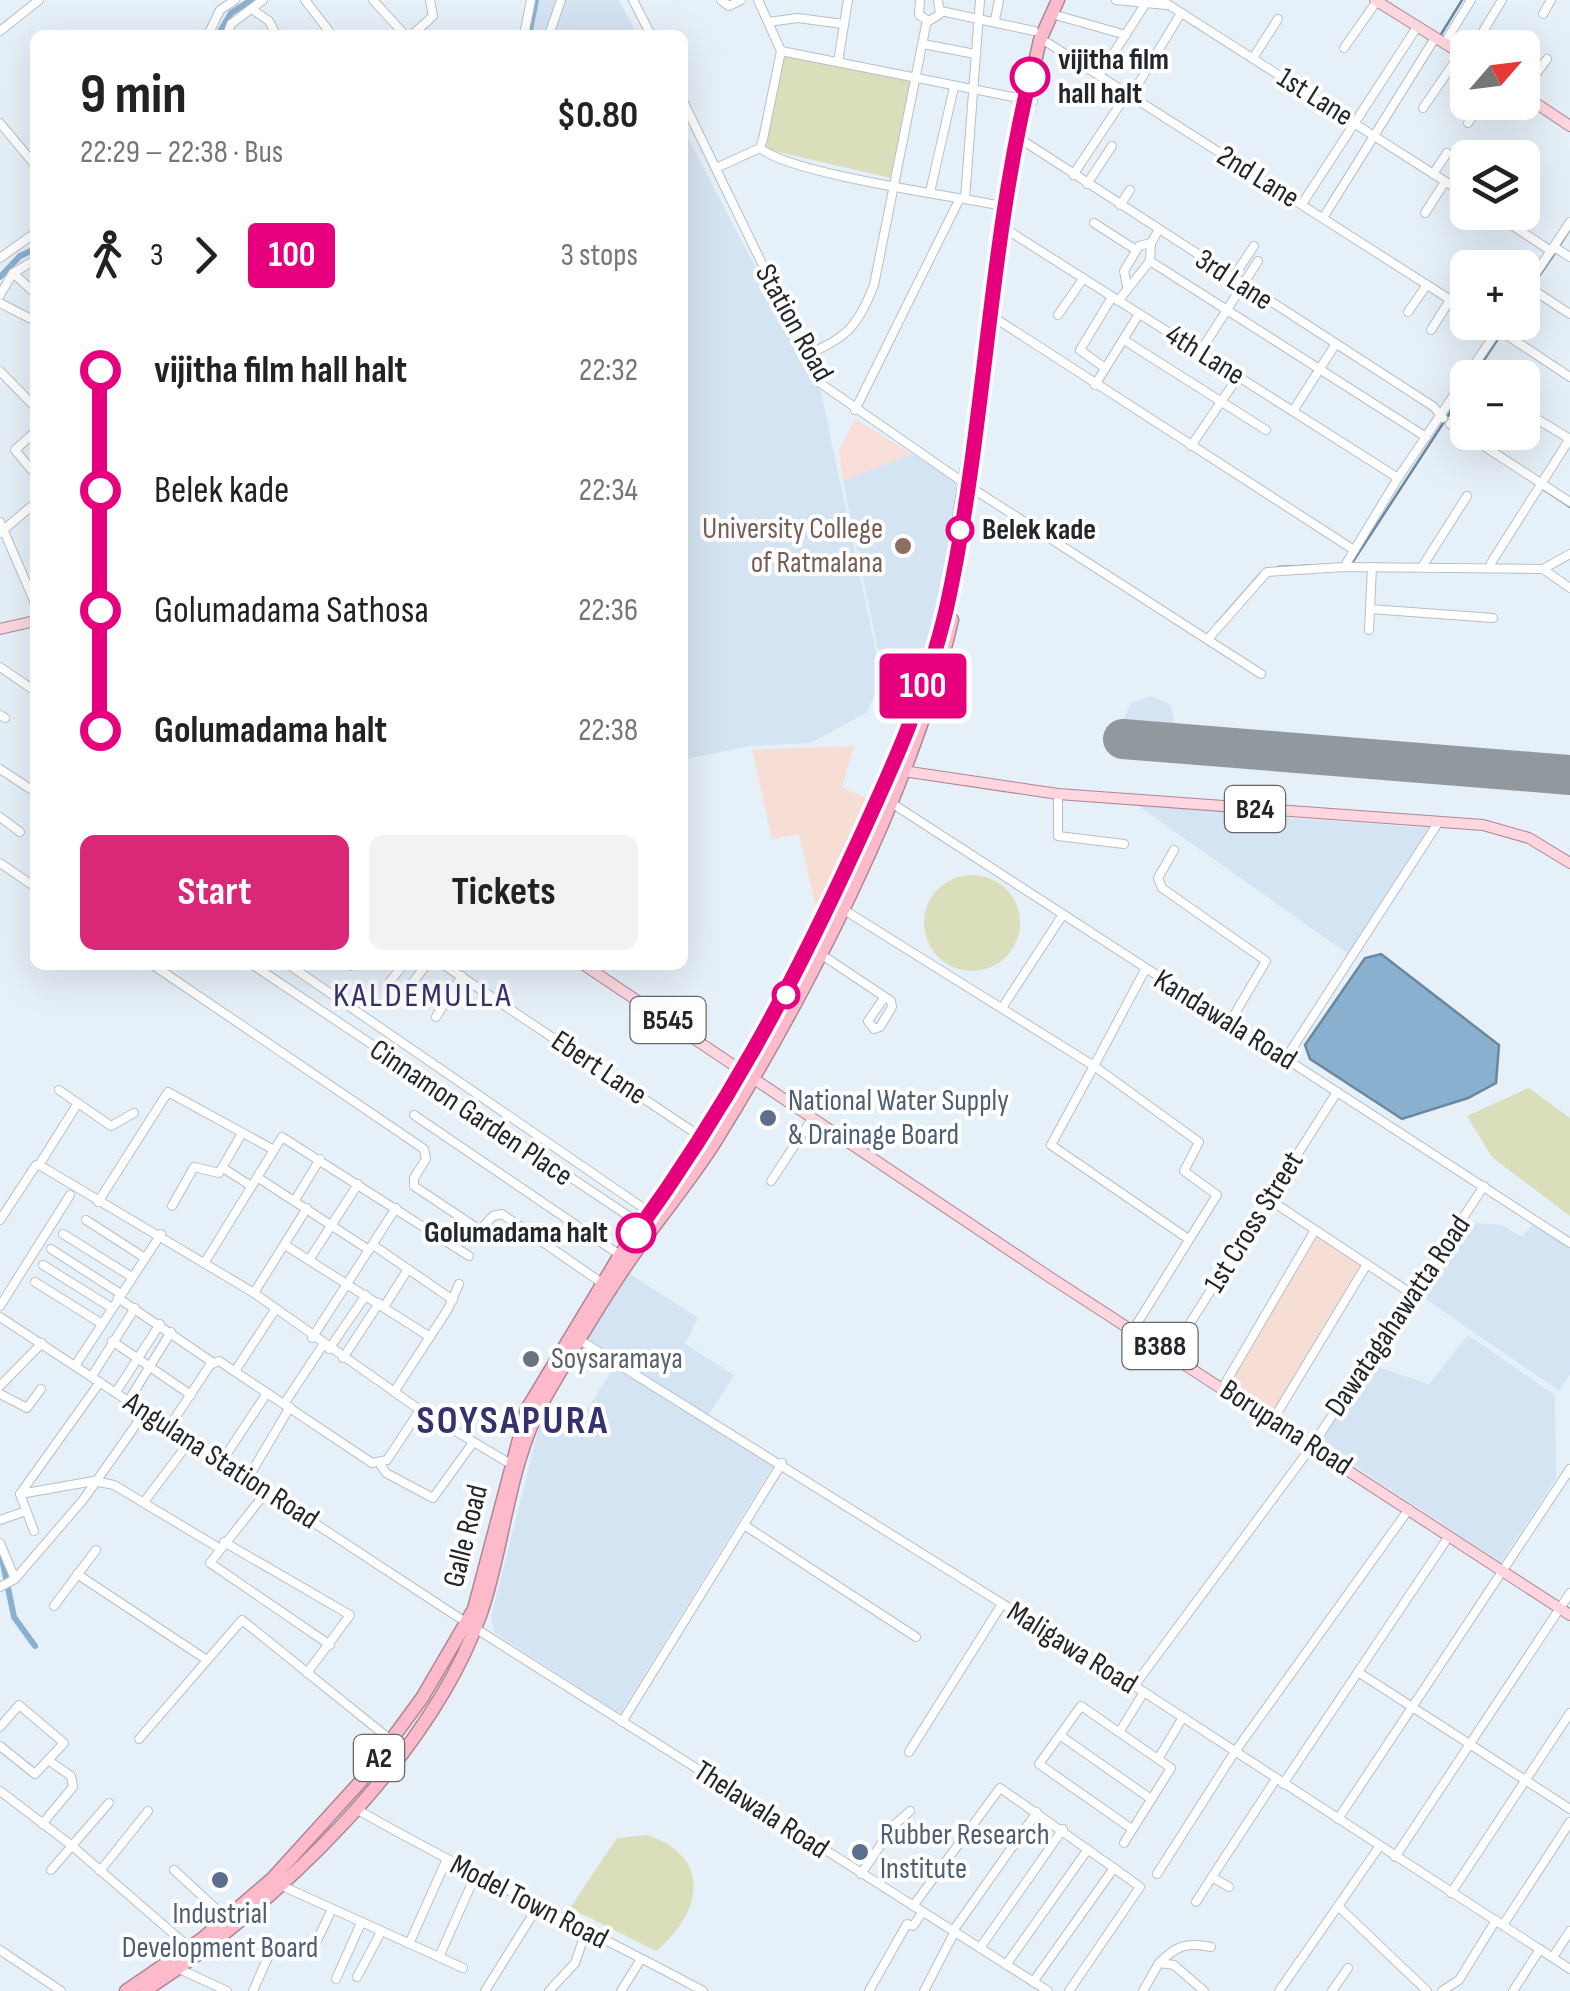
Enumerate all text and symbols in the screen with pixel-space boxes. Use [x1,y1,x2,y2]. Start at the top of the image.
north arrow [1450,30,1540,120]
map controls [1450,30,1540,450]
place label: vijitha film hall halt [1058,42,1169,112]
marker: vijitha film hall halt [1011,58,1049,96]
street label: 1st Lane [1270,60,1360,134]
text: 9 min [80,62,187,129]
text: $0.80 [557,93,638,138]
text: 22:29 – 22:38 · Bus [80,133,283,172]
street label: 2nd Lane [1210,138,1306,216]
button: layers [1450,140,1540,230]
icon: walk [80,228,135,283]
icon: forward [178,228,233,283]
text: 100 [268,234,315,277]
text: 3 [150,236,163,275]
text: 3 stops [560,236,638,275]
street label: 3rd Lane [1188,242,1280,318]
button: + [1450,250,1540,340]
street label: Station Road [747,258,841,388]
street label: 4th Lane [1159,317,1251,393]
text: vijitha film hall halt [154,348,407,393]
text: 22:32 [579,351,638,390]
button: − [1450,360,1540,450]
text: Belek kade [154,468,289,513]
text: 22:34 [579,471,638,510]
place label: University College of Ratmalana [702,511,883,581]
place label: Belek kade [982,512,1096,548]
marker: Belek kade [947,517,973,543]
marker: University College of Ratmalana [892,535,914,557]
text: Golumadama Sathosa [154,588,429,633]
text: 22:36 [578,591,638,630]
line badge: 100 [866,654,980,718]
text: 100 [899,665,947,708]
text: Golumadama halt [154,708,387,753]
text: 22:38 [578,711,638,750]
road number: B24 [1225,786,1285,832]
button: Start [80,835,349,950]
button: Tickets [369,835,638,950]
street label: Kandawala Road [1147,962,1303,1078]
district label: KALDEMULLA [333,974,513,1017]
unlabelled marker [773,982,799,1008]
road number: B545 [630,997,706,1043]
street label: Ebert Lane [544,1023,654,1113]
street label: Cinnamon Garden Place [363,1032,579,1194]
place label: National Water Supply & Drainage Board [788,1083,1009,1153]
marker: National Water Supply & Drainage Board [757,1107,779,1129]
street label: 1st Cross Street [1196,1145,1312,1299]
street label: Dawatagahawatta Road [1318,1209,1478,1423]
marker: Golumadama halt [617,1214,655,1252]
place label: Golumadama halt [424,1215,608,1251]
road number: B388 [1122,1323,1198,1369]
place label: Soysaramaya [551,1341,683,1377]
marker: Soysaramaya [520,1348,542,1370]
street label: Borupana Road [1213,1372,1359,1484]
street label: Angulana Station Road [116,1384,325,1537]
district label: SOYSAPURA [416,1397,610,1445]
street label: Galle Road [436,1481,496,1591]
street label: Maligawa Road [1000,1594,1144,1702]
road number: A2 [354,1735,404,1781]
street label: Thelawala Road [687,1753,835,1867]
place label: Rubber Research Institute [880,1817,1050,1887]
marker: Rubber Research Institute [849,1841,871,1863]
street label: Model Town Road [444,1847,614,1957]
marker: Industrial Development Board [209,1869,231,1891]
place label: Industrial Development Board [122,1896,318,1966]

